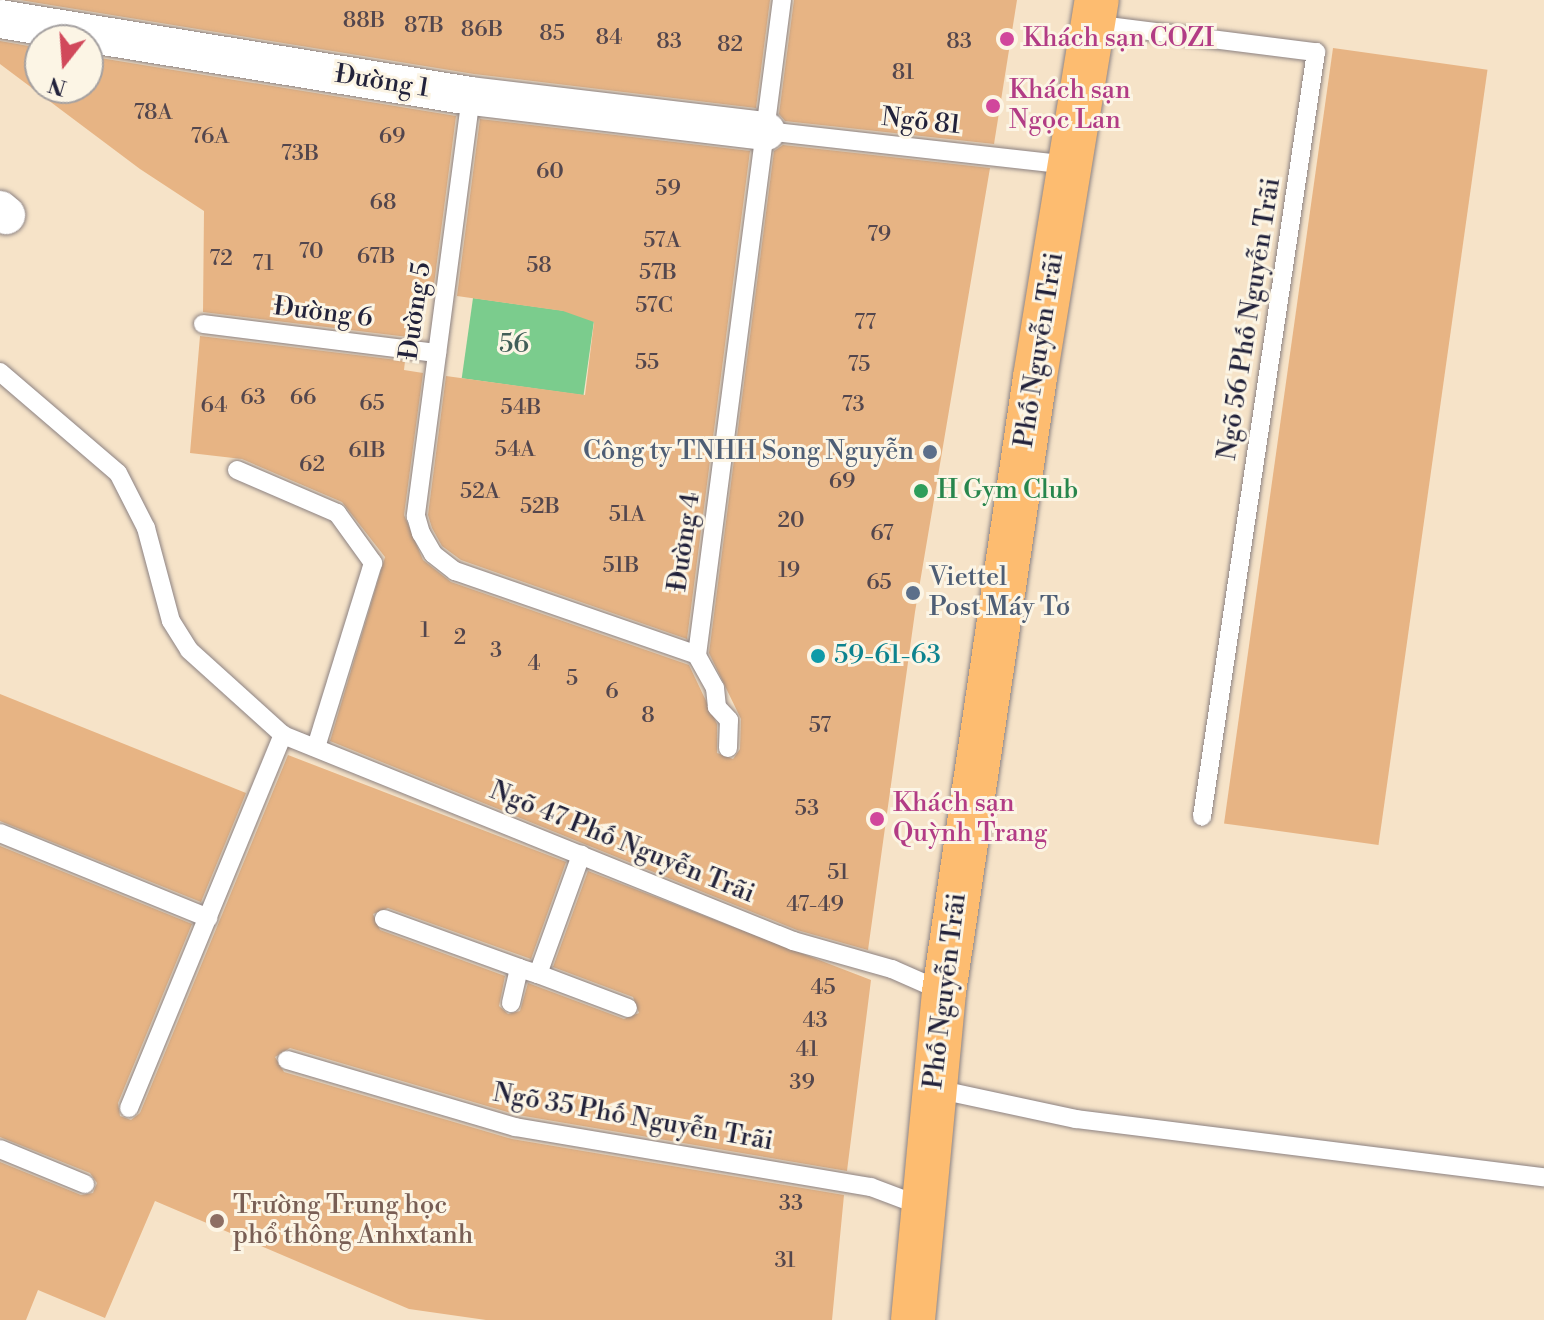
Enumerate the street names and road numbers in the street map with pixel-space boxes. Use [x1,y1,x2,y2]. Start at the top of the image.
street label: Đường 1 [333,59,431,105]
street label: Ngõ 81 [880,102,962,142]
street label: Ngõ 56 Phố Nguyễn Trãi [1212,176,1288,462]
street label: Phố Nguyễn Trãi [1009,250,1071,450]
street label: Đường 5 [394,260,438,362]
street label: Đường 6 [272,291,374,335]
street label: Đường 4 [663,491,707,593]
street label: Ngõ 47 Phố Nguyễn Trãi [485,776,759,910]
street label: Phố Nguyễn Trãi [919,891,973,1091]
street label: Ngõ 35 Phố Nguyễn Trãi [490,1078,776,1158]

